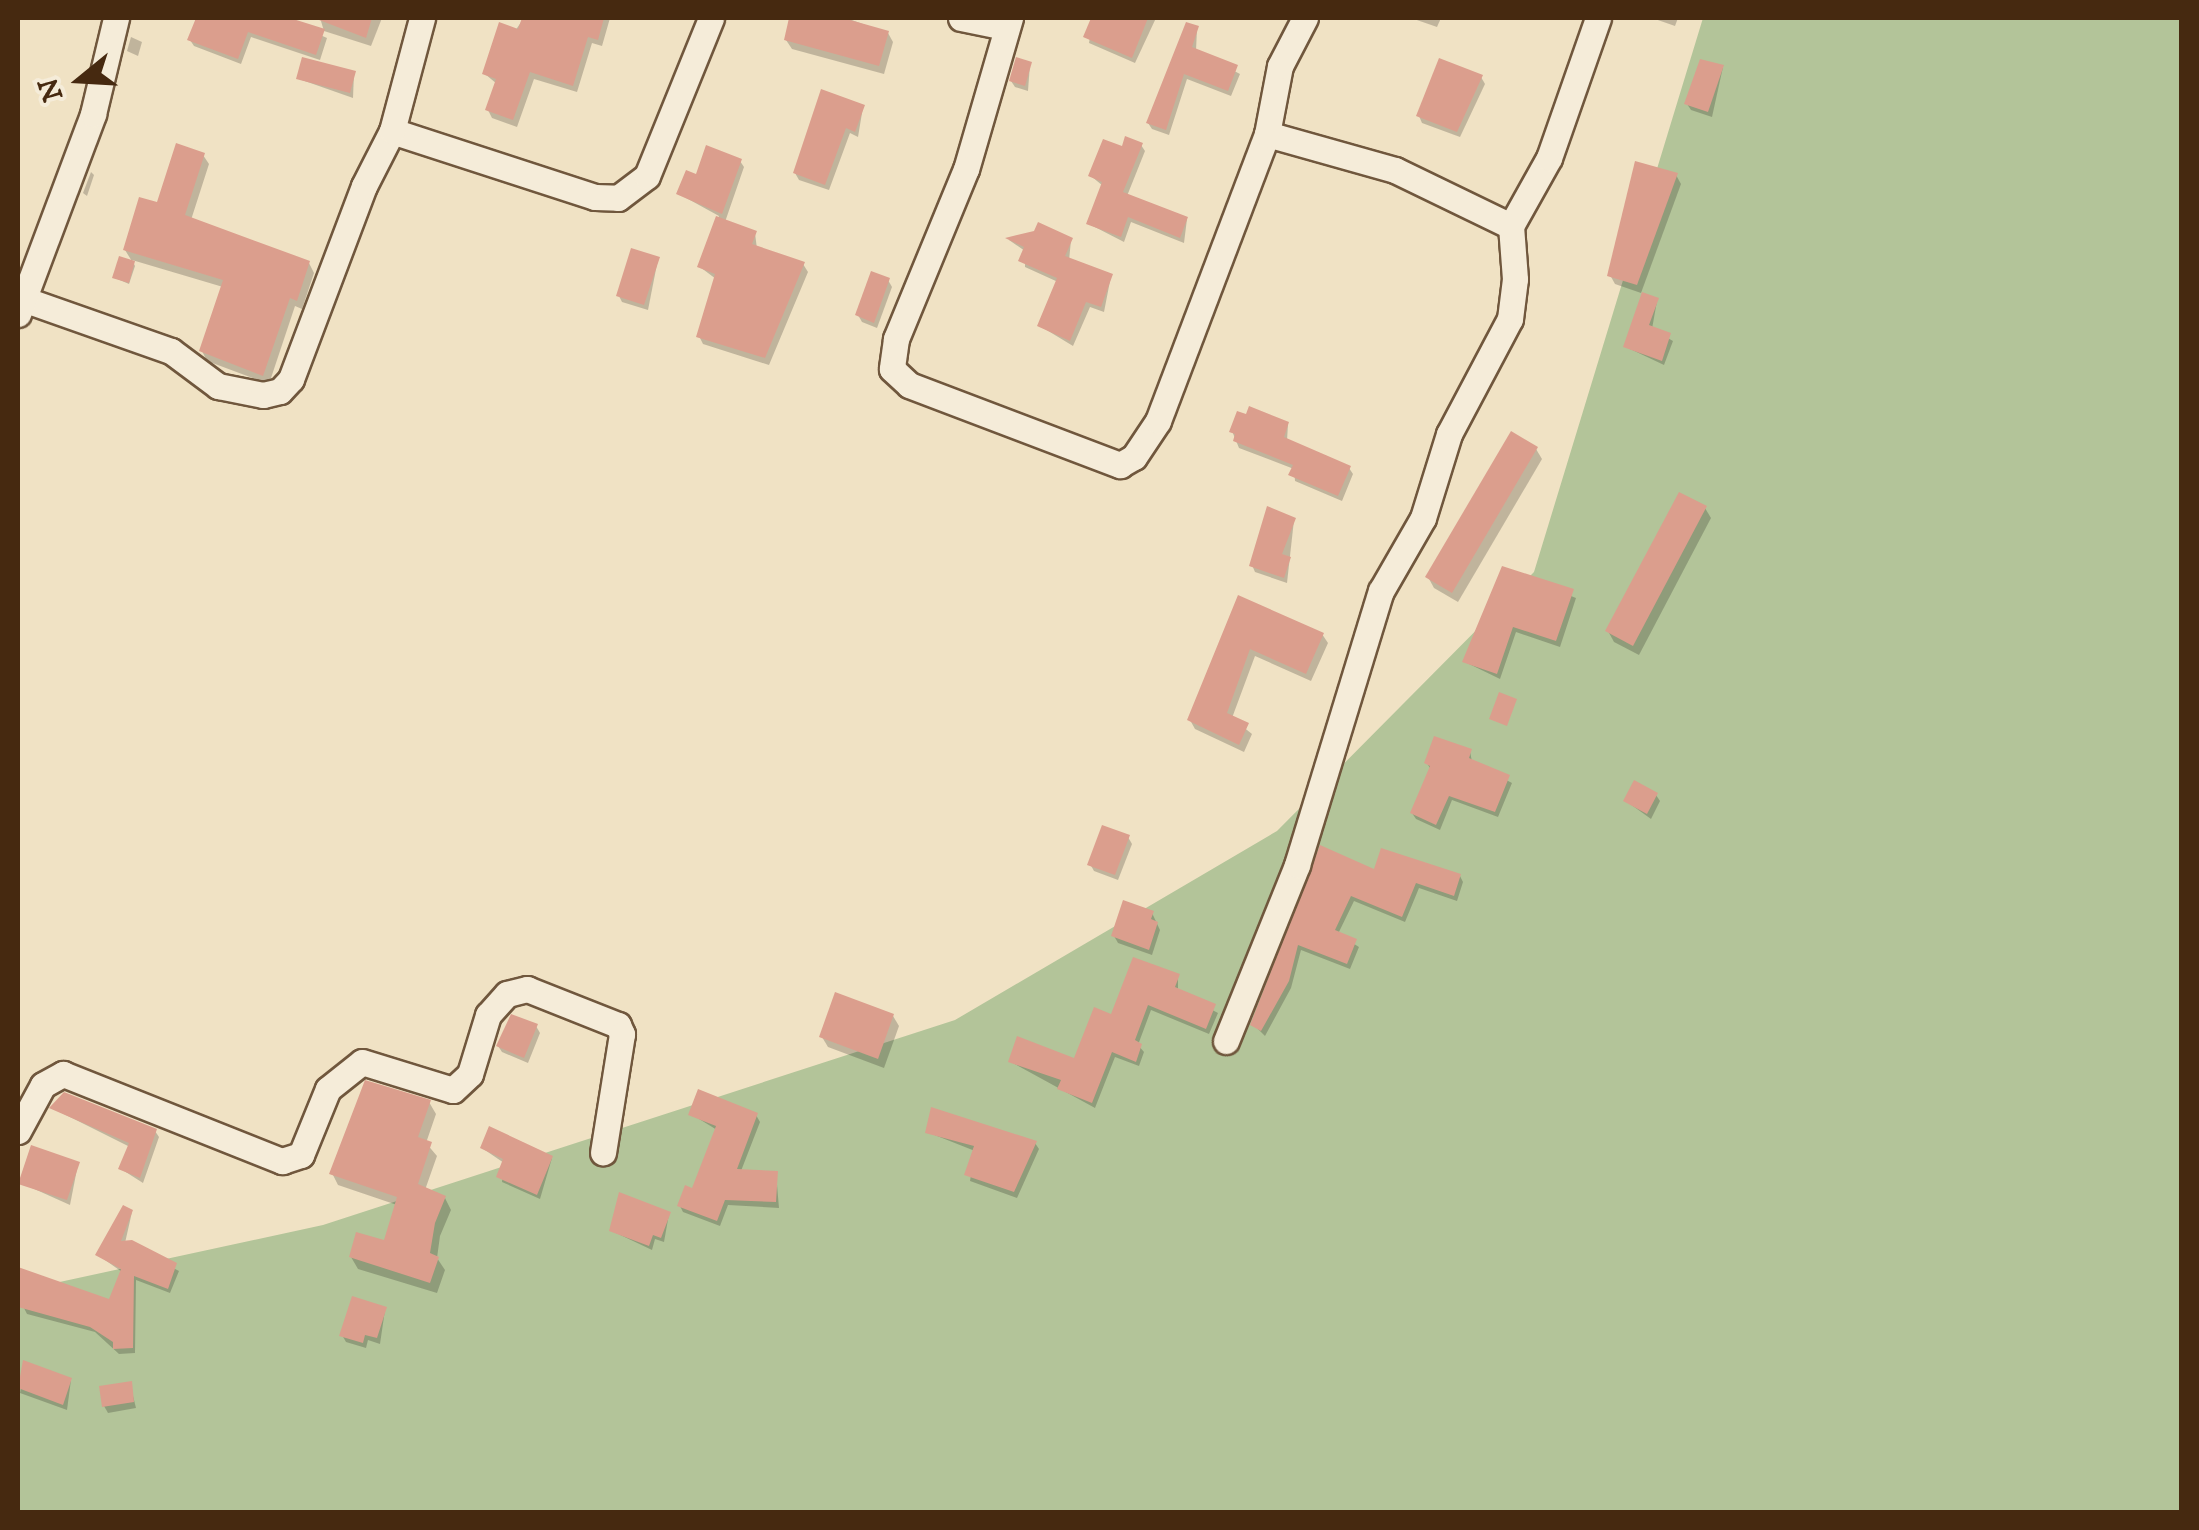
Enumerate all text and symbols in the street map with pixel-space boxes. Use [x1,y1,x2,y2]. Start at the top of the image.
north arrow [30,30,130,130]
text: N [31,73,71,106]

